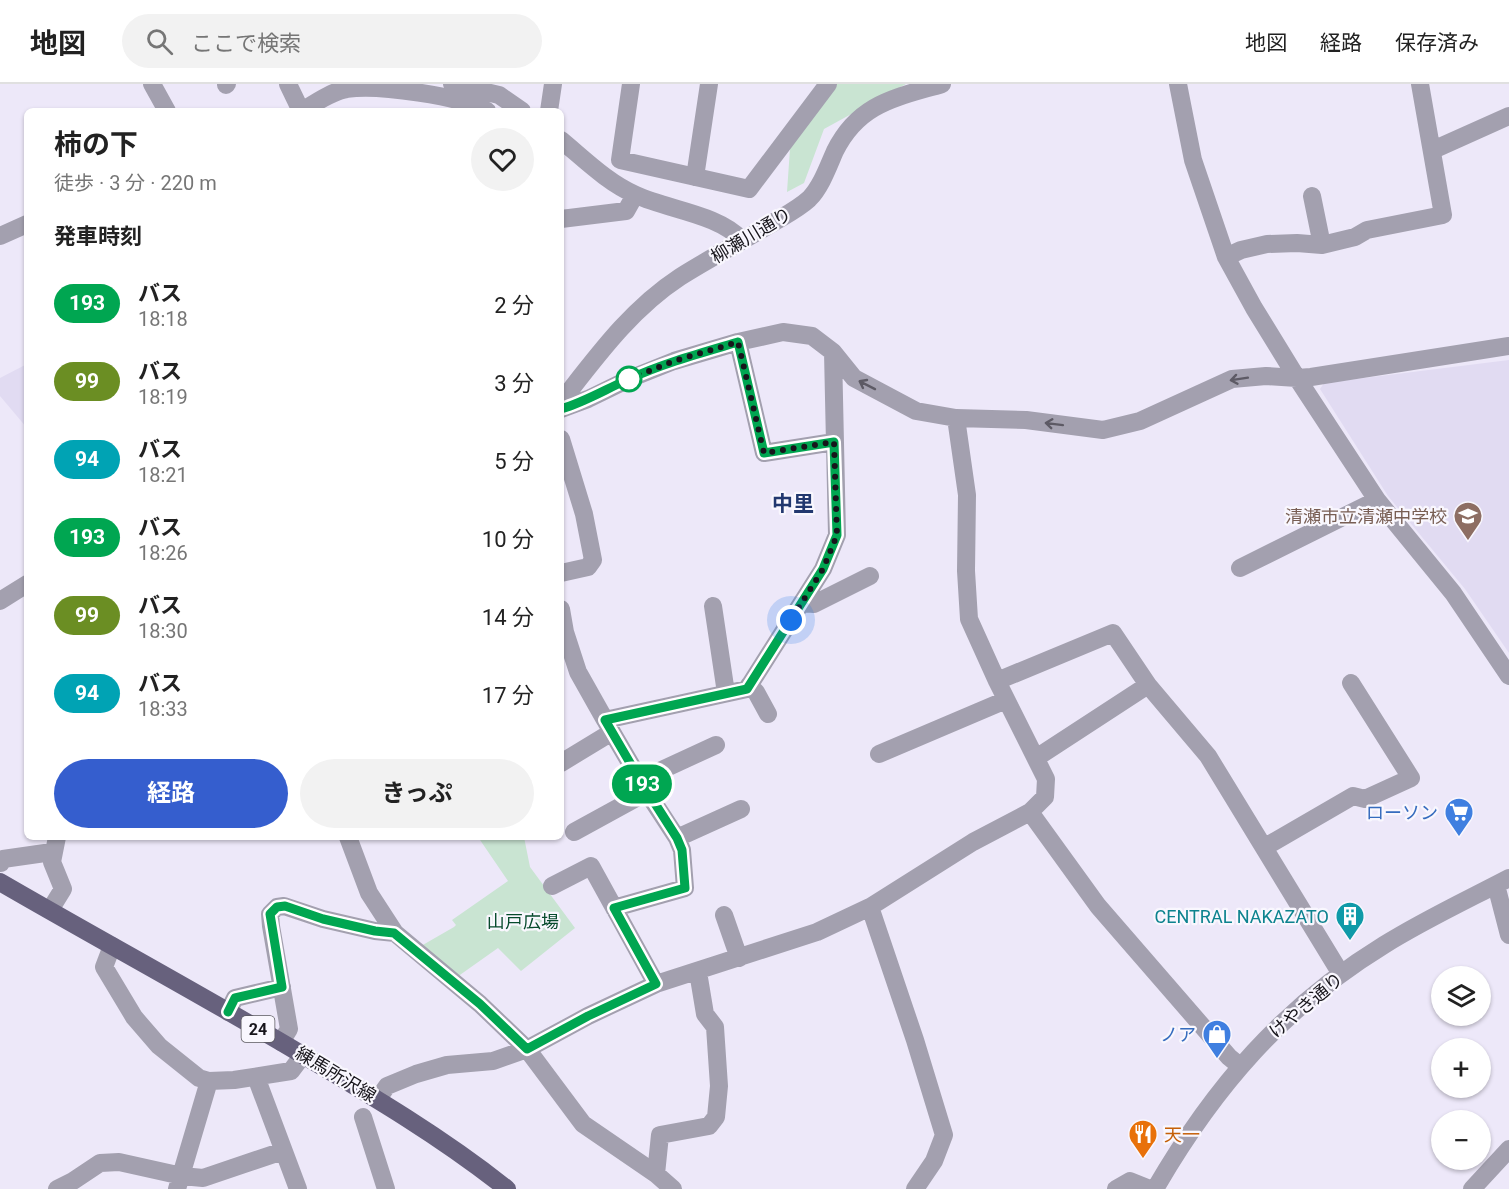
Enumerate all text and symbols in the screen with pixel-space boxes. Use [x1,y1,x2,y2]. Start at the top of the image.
search box [122,14,542,68]
icon: search [143,25,176,58]
text: 地図 [30,27,86,60]
text: ここで検索 [191,31,301,56]
text: 地図 [1245,31,1287,55]
text: 経路 [1320,31,1362,55]
text: 保存済み [1395,31,1479,55]
text: 柿の下 [54,128,138,161]
button: heart [471,128,534,191]
text: 徒歩 · 3 分 · 220 m [54,171,217,195]
street label: 柳瀬川通り [707,203,795,267]
text: 発車時刻 [54,224,142,249]
text: バス [138,281,182,306]
text: 193 [69,291,105,315]
text: 2 分 [494,293,534,318]
text: 18:18 [138,307,188,331]
text: バス [138,359,182,384]
unlabelled marker [616,366,642,392]
text: 99 [75,369,99,393]
text: 3 分 [494,371,534,396]
one-way arrow [1230,373,1249,384]
one-way arrow [858,379,876,390]
text: 18:19 [138,385,188,409]
one-way arrow [1045,418,1065,429]
text: バス [138,437,182,462]
text: 94 [75,447,99,471]
text: 5 分 [494,449,534,474]
text: 18:21 [138,463,188,487]
district label: 中里 [772,492,814,516]
school or university icon: 清瀬市立清瀬中学校 [1452,500,1484,542]
place label: 清瀬市立清瀬中学校 [1285,506,1447,527]
text: バス [138,515,182,540]
text: 193 [69,525,105,549]
text: 10 分 [482,527,534,552]
text: 18:26 [138,541,188,565]
text: バス [138,593,182,618]
text: 99 [75,603,99,627]
text: 14 分 [482,605,534,630]
your location [776,605,806,635]
text: 18:30 [138,619,188,643]
text: バス [138,671,182,696]
text: 94 [75,681,99,705]
text: 17 分 [482,683,534,708]
text: 18:33 [138,697,188,721]
button: 経路 [54,759,288,828]
button: きっぷ [300,759,534,828]
line badge: 193 [608,764,676,804]
text: 193 [624,772,660,796]
supermarket icon: ローソン [1443,796,1475,838]
place label: ローソン [1366,802,1438,823]
building icon: CENTRAL NAKAZATO [1334,900,1366,942]
place label: CENTRAL NAKAZATO [1155,906,1329,927]
park label: 山戸広場 [487,911,559,932]
map controls [1431,966,1491,1170]
button: layers [1431,966,1491,1026]
street label: けやき通り [1265,968,1347,1042]
road number: 24 [242,1016,274,1042]
shop icon: ノア [1201,1018,1233,1060]
place label: ノア [1160,1024,1196,1045]
button: + [1431,1038,1491,1098]
street label: 練馬所沢線 [292,1042,380,1106]
button: − [1431,1110,1491,1170]
restaurant icon: 天一 [1127,1118,1159,1160]
place label: 天一 [1164,1124,1200,1145]

